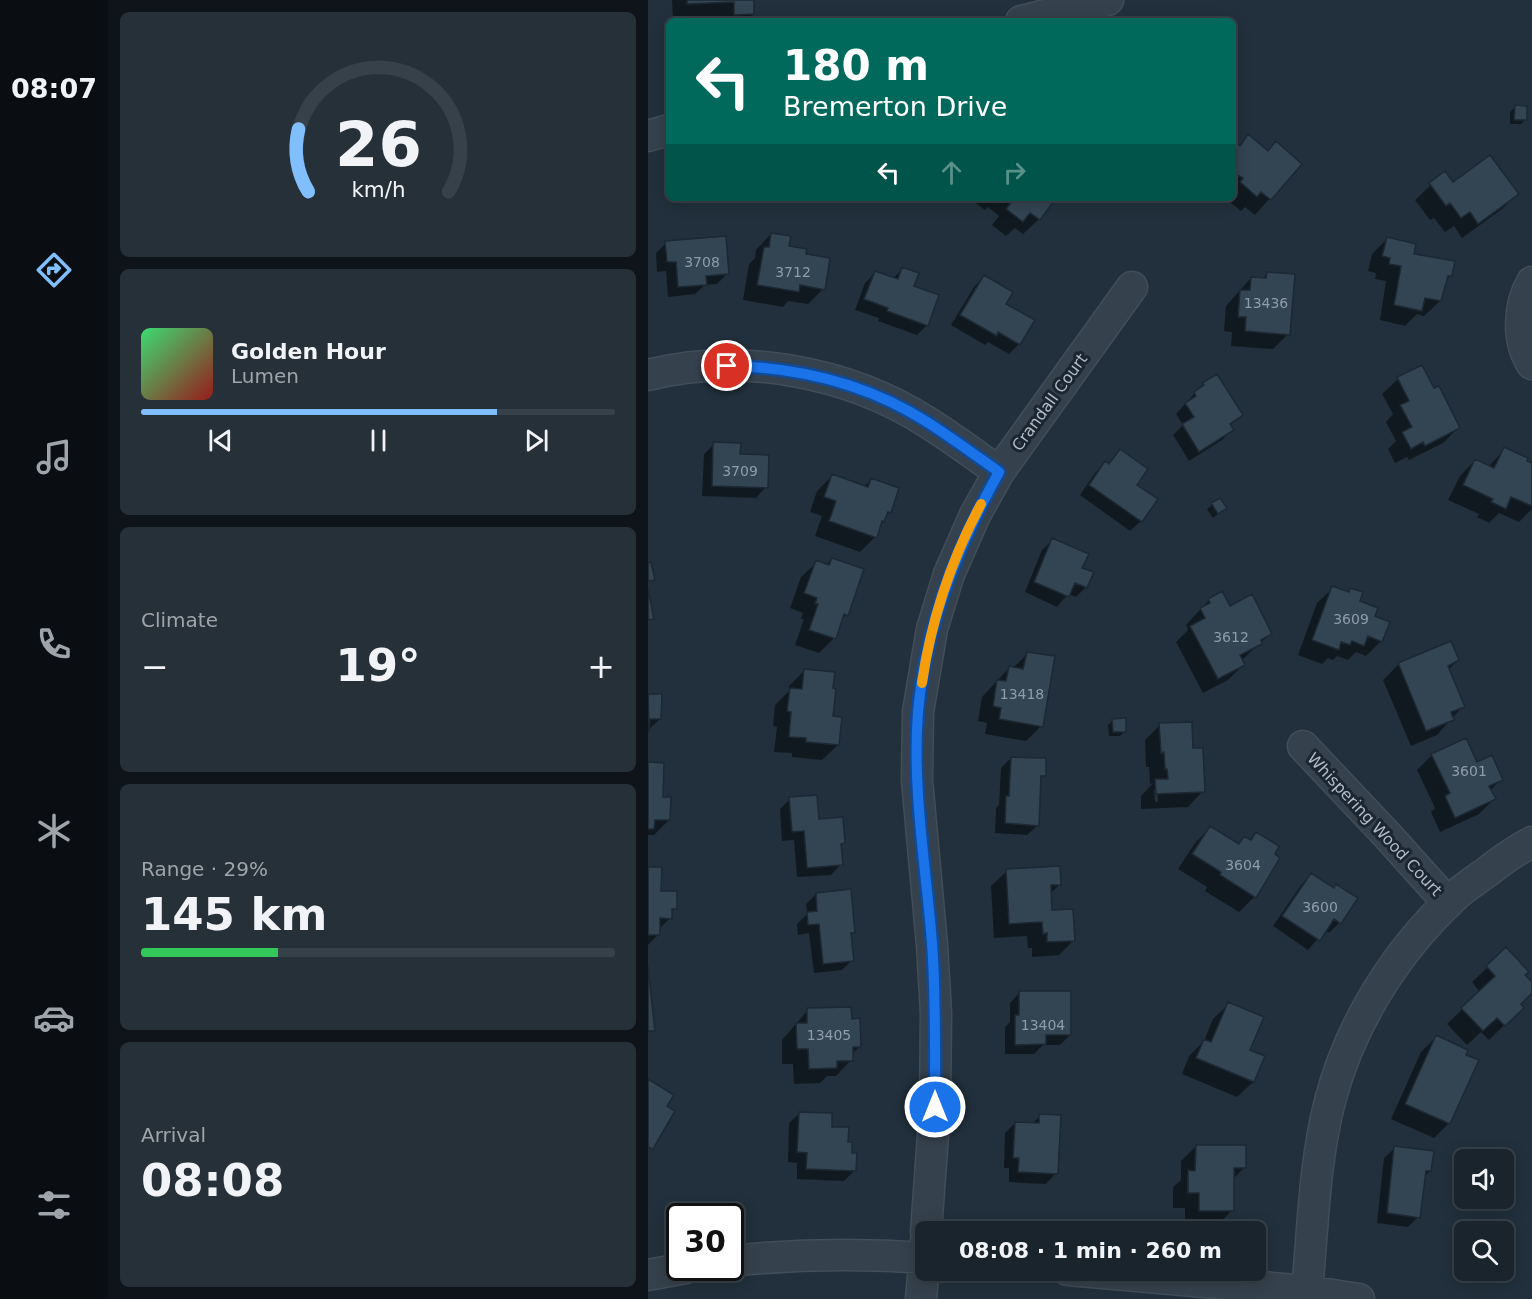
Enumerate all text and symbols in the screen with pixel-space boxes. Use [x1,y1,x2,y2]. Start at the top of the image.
text: 180 m [783,41,929,90]
icon: left [684,42,762,120]
text: 08:07 [11,73,97,104]
text: Bremerton Drive [783,91,1007,122]
text: 26 [335,108,421,181]
icon: left [872,156,905,189]
icon: ahead [935,156,968,189]
icon: right [998,156,1031,189]
text: km/h [351,177,405,202]
icon: directions [33,249,75,291]
house number: 3708 [684,254,720,270]
house number: 3712 [775,264,811,280]
house number: 13436 [1244,295,1288,311]
text: Golden Hour [231,339,386,364]
pin [701,340,752,391]
icon: arrive [710,349,743,382]
street label: Crandall Court [1008,350,1091,455]
text: Lumen [231,364,299,388]
icon: previous [204,424,237,457]
icon: pause [362,424,395,457]
icon: next [520,424,553,457]
icon: music [33,436,75,478]
house number: 3709 [722,463,758,479]
text: Climate [141,608,218,632]
house number: 3609 [1333,611,1369,627]
icon: phone [33,623,75,665]
house number: 3612 [1213,629,1249,645]
text: 19° [335,639,421,692]
text: − [141,647,169,686]
text: + [587,647,615,686]
house number: 13418 [1000,686,1044,702]
street label: Whispering Wood Court [1303,749,1446,900]
house number: 3601 [1451,763,1487,779]
icon: climate [33,810,75,852]
text: Range · 29% [141,857,268,881]
house number: 3604 [1225,857,1261,873]
text: 145 km [141,888,327,941]
house number: 3600 [1302,899,1338,915]
icon: car [33,997,75,1039]
house number: 13404 [1021,1017,1065,1033]
house number: 13405 [807,1027,851,1043]
position arrow [903,1075,967,1139]
text: Arrival [141,1123,206,1147]
map controls [1454,1149,1514,1281]
button: sound [1454,1149,1514,1209]
text: 08:08 [141,1154,284,1207]
icon: filters [33,1184,75,1226]
speed limit sign: 30 [666,1203,744,1281]
button: search [1454,1221,1514,1281]
text: 08:08 · 1 min · 260 m [959,1238,1222,1263]

